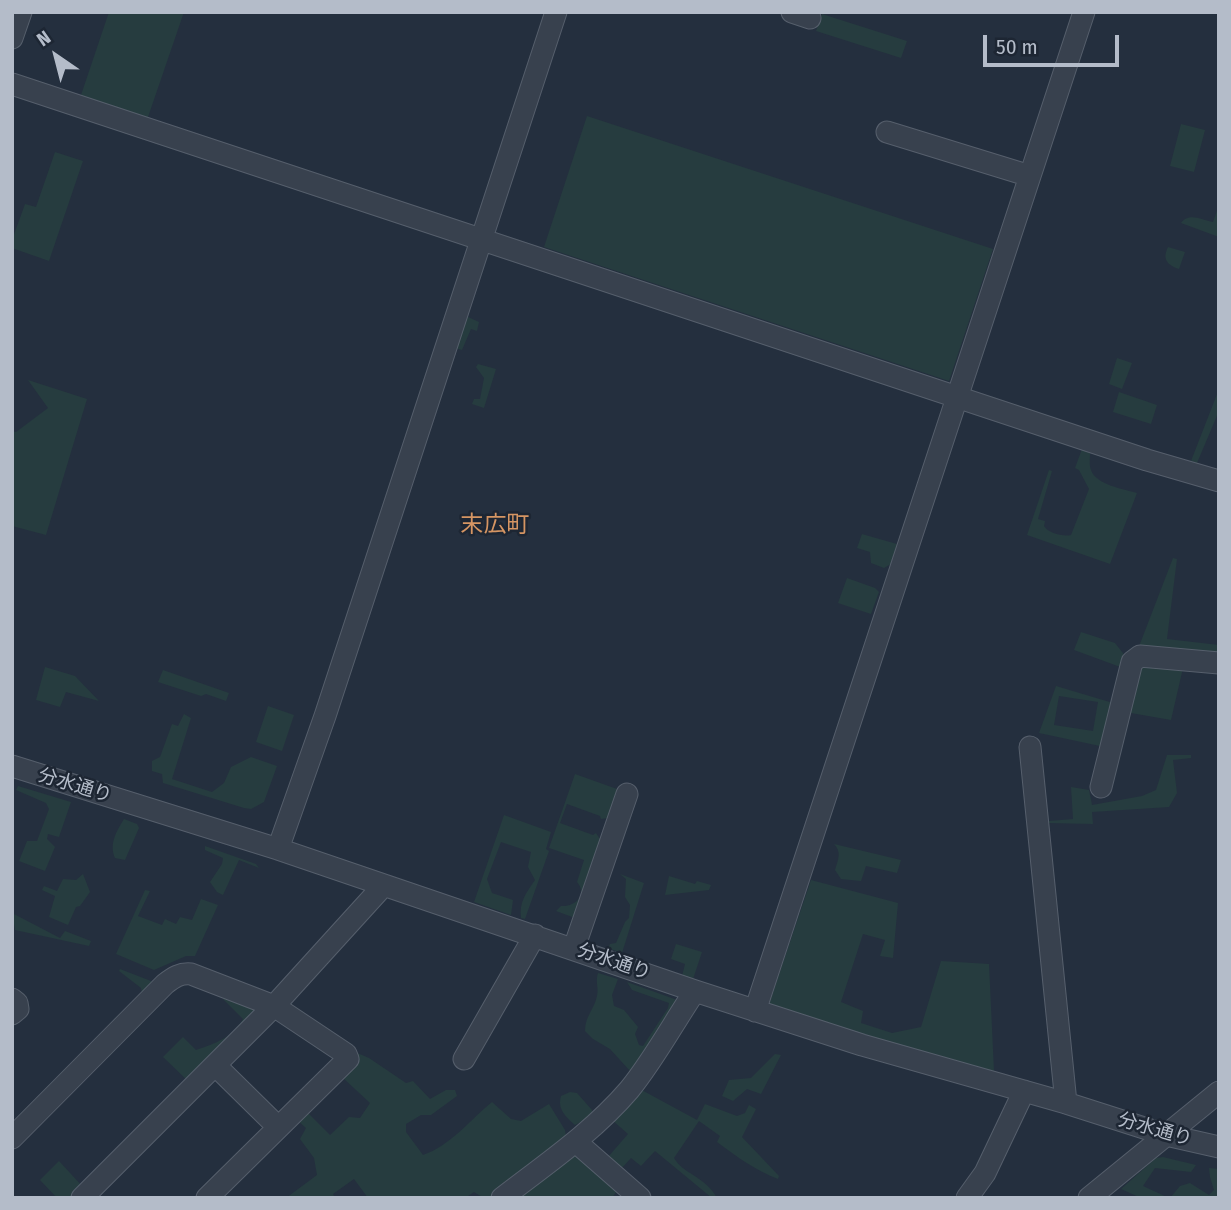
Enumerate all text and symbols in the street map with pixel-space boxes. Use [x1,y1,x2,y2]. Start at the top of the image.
north arrow [21,21,91,91]
scale bar [986,21,1122,65]
text: N [32,26,55,51]
text: 50 m [996,34,1038,60]
district label: 末広町 [461,512,529,540]
street label: 分水通り [35,764,115,808]
street label: 分水通り [574,939,654,985]
street label: 分水通り [1115,1109,1195,1151]

